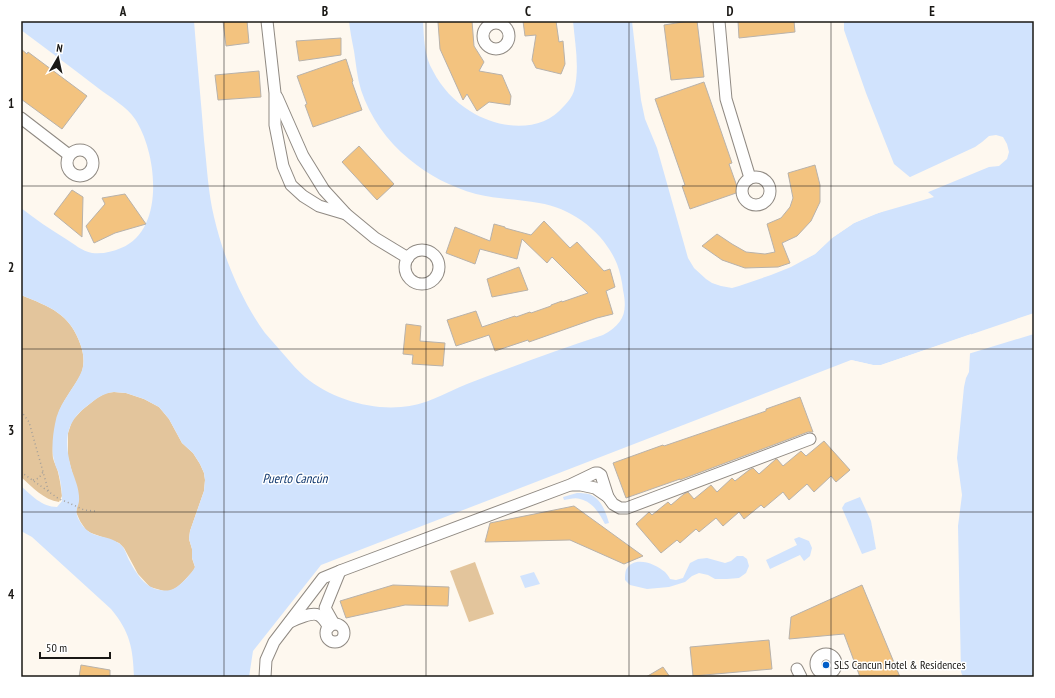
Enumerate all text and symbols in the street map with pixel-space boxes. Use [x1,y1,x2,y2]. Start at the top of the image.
text: A [119,3,127,20]
text: B [322,3,328,20]
text: C [525,3,531,20]
text: D [727,3,734,20]
text: E [929,3,935,20]
north arrow [38,38,78,78]
text: N [56,41,64,56]
text: 1 [8,95,14,112]
text: 2 [8,259,14,276]
text: 3 [8,422,14,439]
water label: Puerto Cancún [263,470,329,487]
text: 4 [8,586,15,603]
scale bar [40,634,110,660]
text: 50 m [46,640,67,655]
place label: SLS Cancun Hotel & Residences [834,657,965,672]
marker: SLS Cancun Hotel & Residences [821,660,831,670]

